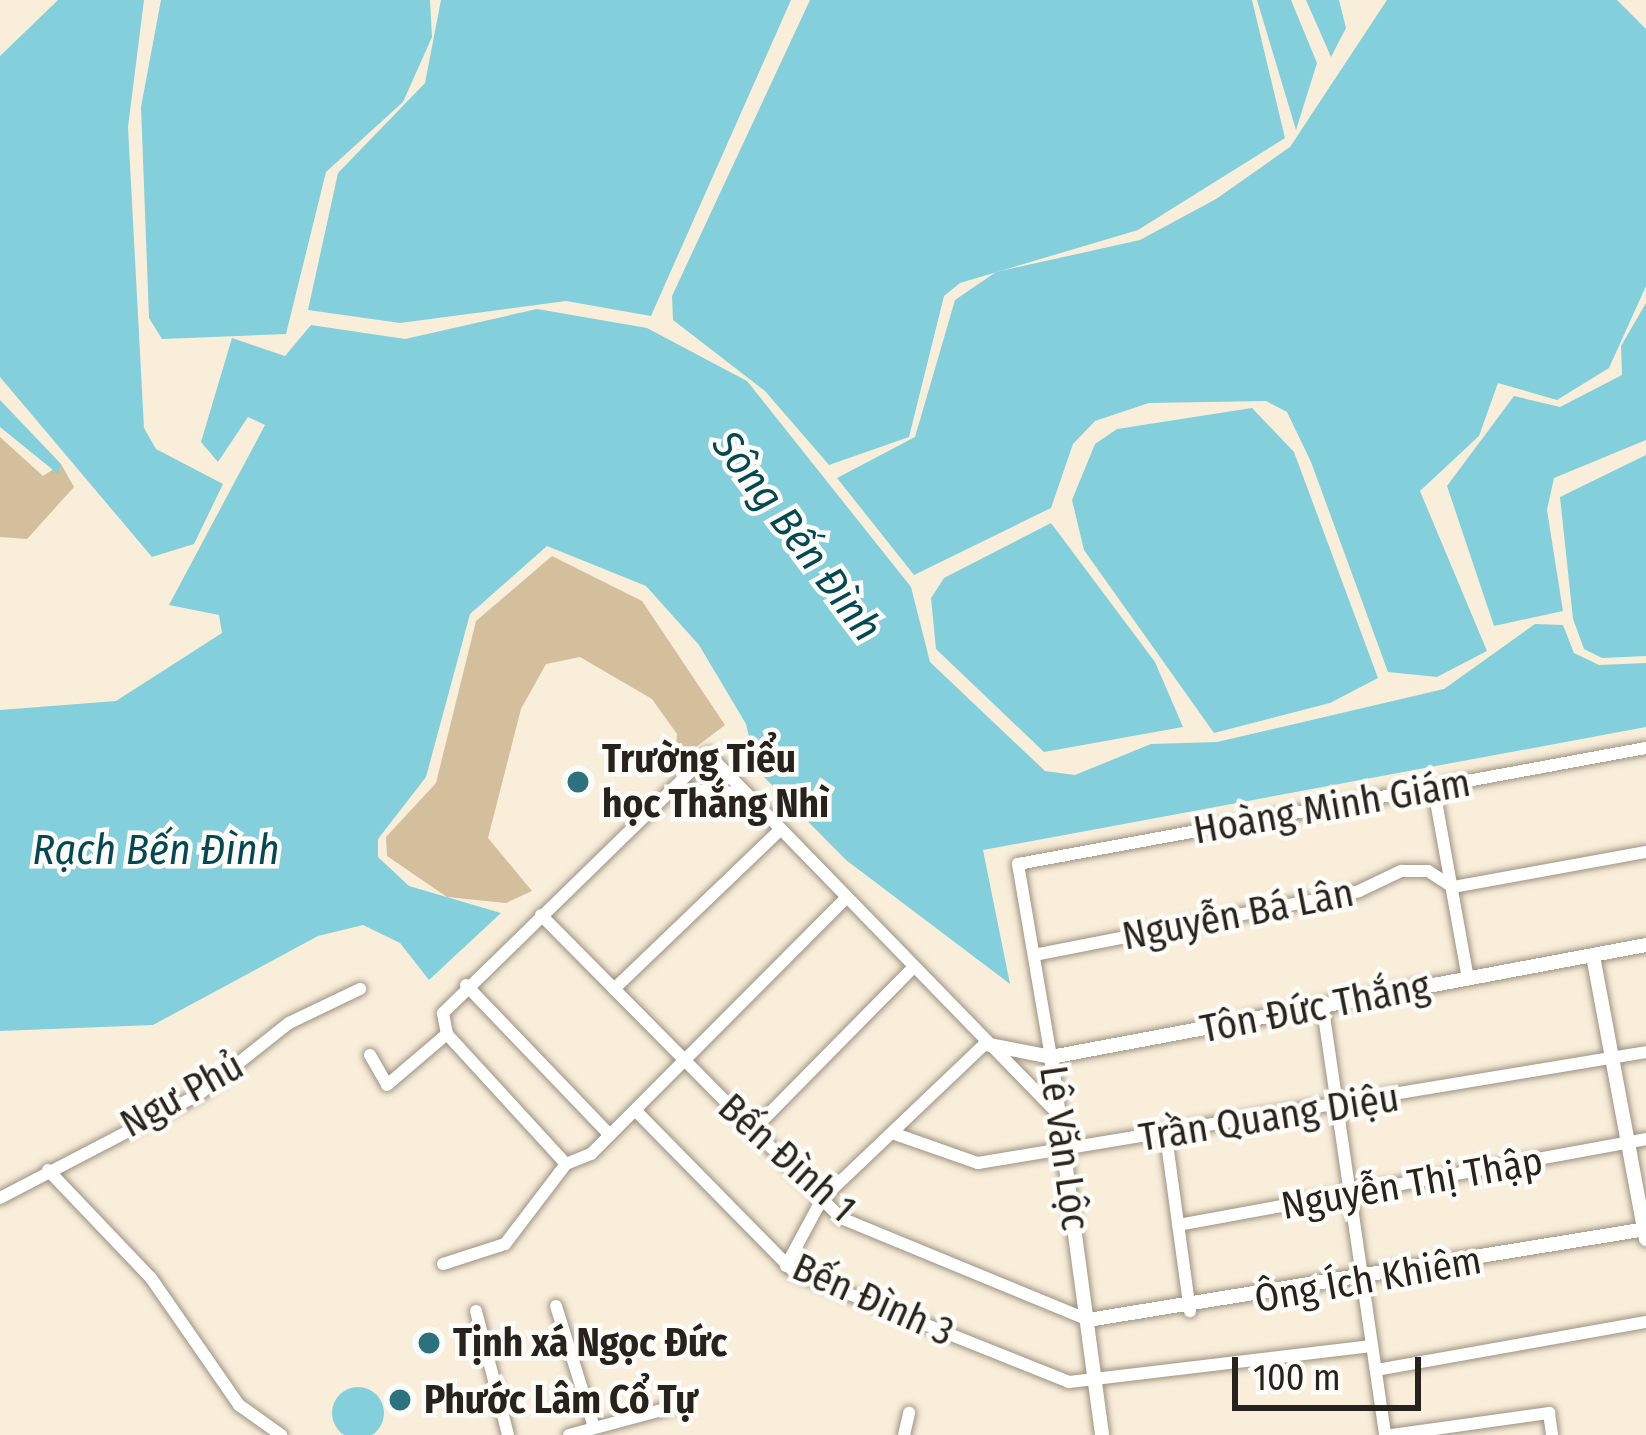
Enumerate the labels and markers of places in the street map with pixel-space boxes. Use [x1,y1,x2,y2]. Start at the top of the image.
place label: Trường Tiểu học Thắng Nhì [602,737,829,828]
marker: Trường Tiểu học Thắng Nhì [565,769,591,795]
place label: Tịnh xá Ngọc Đức [453,1320,727,1366]
marker: Tịnh xá Ngọc Đức [416,1330,442,1356]
place label: Phước Lâm Cổ Tự [424,1377,698,1423]
marker: Phước Lâm Cổ Tự [387,1387,413,1413]

